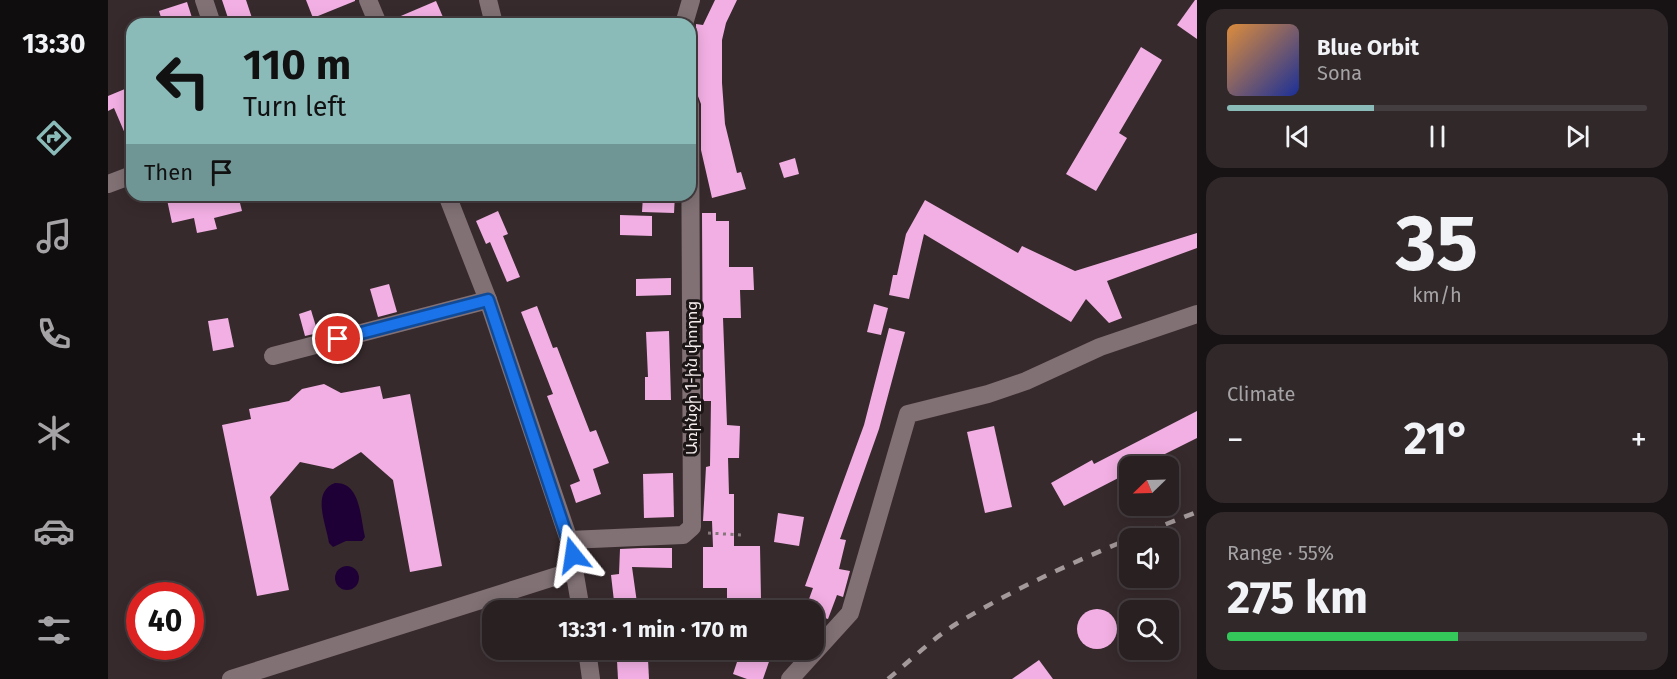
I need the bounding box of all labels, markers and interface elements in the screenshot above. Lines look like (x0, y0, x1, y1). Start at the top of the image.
text: 13:30 (22, 28, 86, 60)
text: Blue Orbit (1317, 34, 1419, 61)
text: 110 m (243, 40, 351, 90)
icon: left (144, 42, 222, 120)
text: Sona (1317, 61, 1362, 85)
text: Turn left (243, 91, 346, 123)
icon: directions (33, 117, 75, 159)
icon: previous (1281, 120, 1314, 153)
icon: pause (1421, 120, 1454, 153)
icon: next (1561, 120, 1594, 153)
icon: arrive (205, 156, 238, 189)
text: Then (144, 159, 193, 186)
text: 35 (1396, 197, 1478, 291)
icon: music (33, 215, 75, 257)
text: km/h (1412, 283, 1462, 307)
street label: Առինջի 1-ին փողոց (682, 301, 701, 455)
icon: phone (33, 313, 75, 355)
pin (312, 313, 363, 364)
icon: arrive (321, 322, 354, 355)
text: Climate (1227, 382, 1295, 406)
icon: climate (33, 412, 75, 454)
text: 21° (1404, 412, 1470, 466)
text: − (1227, 420, 1244, 460)
text: + (1631, 420, 1647, 460)
north arrow (1119, 456, 1179, 516)
map controls (1119, 456, 1179, 660)
icon: car (33, 510, 75, 552)
position arrow (541, 523, 605, 587)
button: sound (1119, 528, 1179, 588)
text: Range · 55% (1227, 541, 1334, 565)
text: 275 km (1227, 571, 1368, 625)
speed limit sign: 40 (126, 582, 204, 660)
button: search (1119, 600, 1179, 660)
icon: filters (33, 609, 75, 651)
text: 13:31 · 1 min · 170 m (558, 616, 748, 643)

